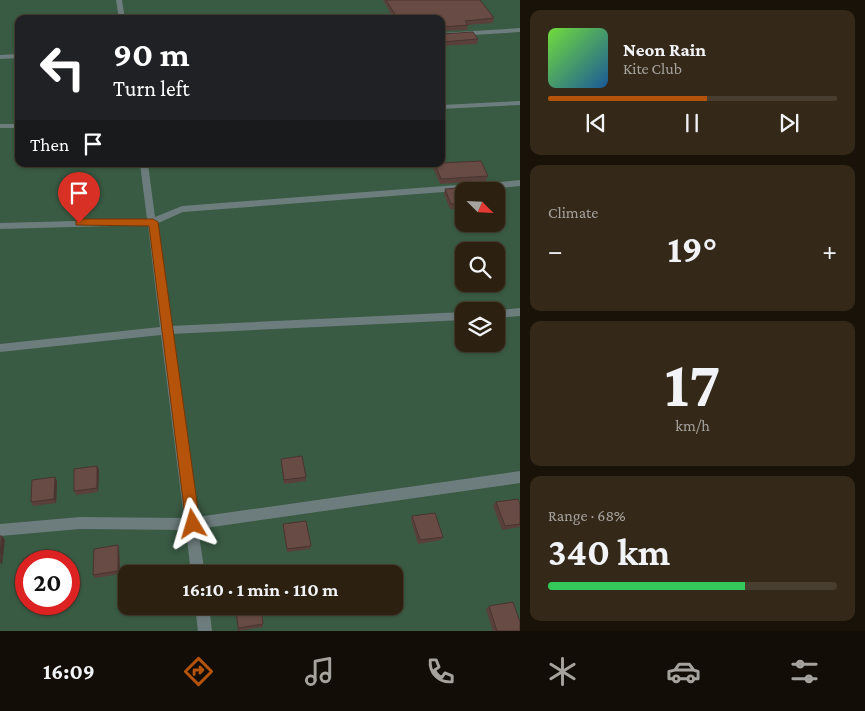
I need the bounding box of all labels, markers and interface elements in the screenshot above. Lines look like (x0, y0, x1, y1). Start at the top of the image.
icon: left (30, 35, 95, 100)
text: 90 m (113, 35, 190, 74)
text: Neon Rain (623, 39, 706, 60)
text: Kite Club (623, 60, 682, 77)
text: Turn left (113, 76, 190, 101)
icon: previous (582, 109, 610, 137)
icon: pause (678, 109, 706, 137)
icon: next (775, 109, 803, 137)
icon: arrive (79, 130, 107, 158)
text: Then (30, 134, 69, 155)
pin (58, 172, 100, 223)
icon: arrive (65, 179, 93, 207)
north arrow (455, 182, 505, 232)
map controls (455, 182, 505, 352)
text: Climate (548, 204, 598, 221)
text: 19° (668, 228, 717, 270)
text: − (548, 235, 563, 266)
text: + (822, 235, 837, 266)
button: search (455, 242, 505, 292)
button: layers (455, 302, 505, 352)
text: 17 (665, 348, 720, 420)
text: km/h (675, 417, 710, 434)
position arrow (166, 497, 218, 549)
text: Range · 68% (548, 507, 626, 524)
text: 340 km (548, 531, 670, 573)
speed limit sign: 20 (15, 550, 80, 615)
text: 16:10 · 1 min · 110 m (183, 579, 338, 600)
icon: directions (181, 654, 216, 689)
icon: music (302, 654, 337, 689)
icon: phone (423, 654, 458, 689)
icon: climate (545, 654, 580, 689)
icon: car (666, 654, 701, 689)
icon: filters (787, 654, 822, 689)
text: 16:09 (43, 659, 95, 684)

